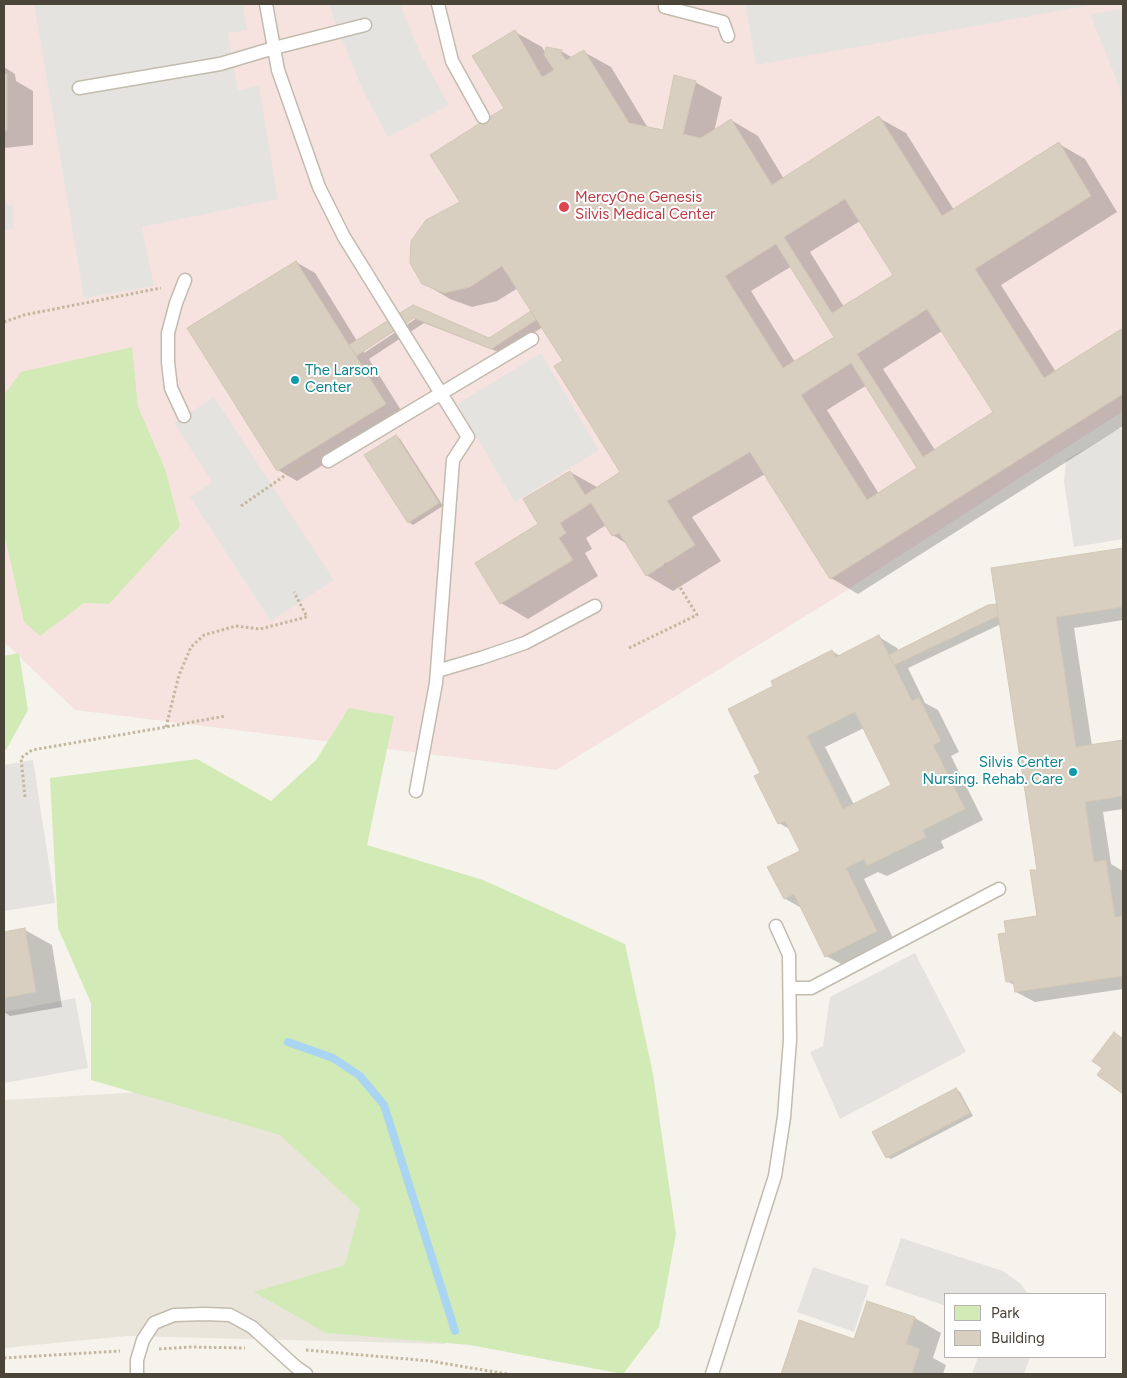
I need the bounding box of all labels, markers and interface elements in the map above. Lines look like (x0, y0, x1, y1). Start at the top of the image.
place label: MercyOne Genesis Silvis Medical Center (575, 189, 715, 224)
marker: MercyOne Genesis Silvis Medical Center (557, 200, 571, 214)
place label: The Larson Center (305, 362, 378, 397)
marker: The Larson Center (289, 374, 301, 386)
place label: Silvis Center Nursing. Rehab. Care (923, 754, 1063, 789)
marker: Silvis Center Nursing. Rehab. Care (1067, 766, 1079, 778)
legend (944, 1293, 1107, 1358)
text: Park (991, 1304, 1020, 1322)
text: Building (991, 1329, 1045, 1347)

